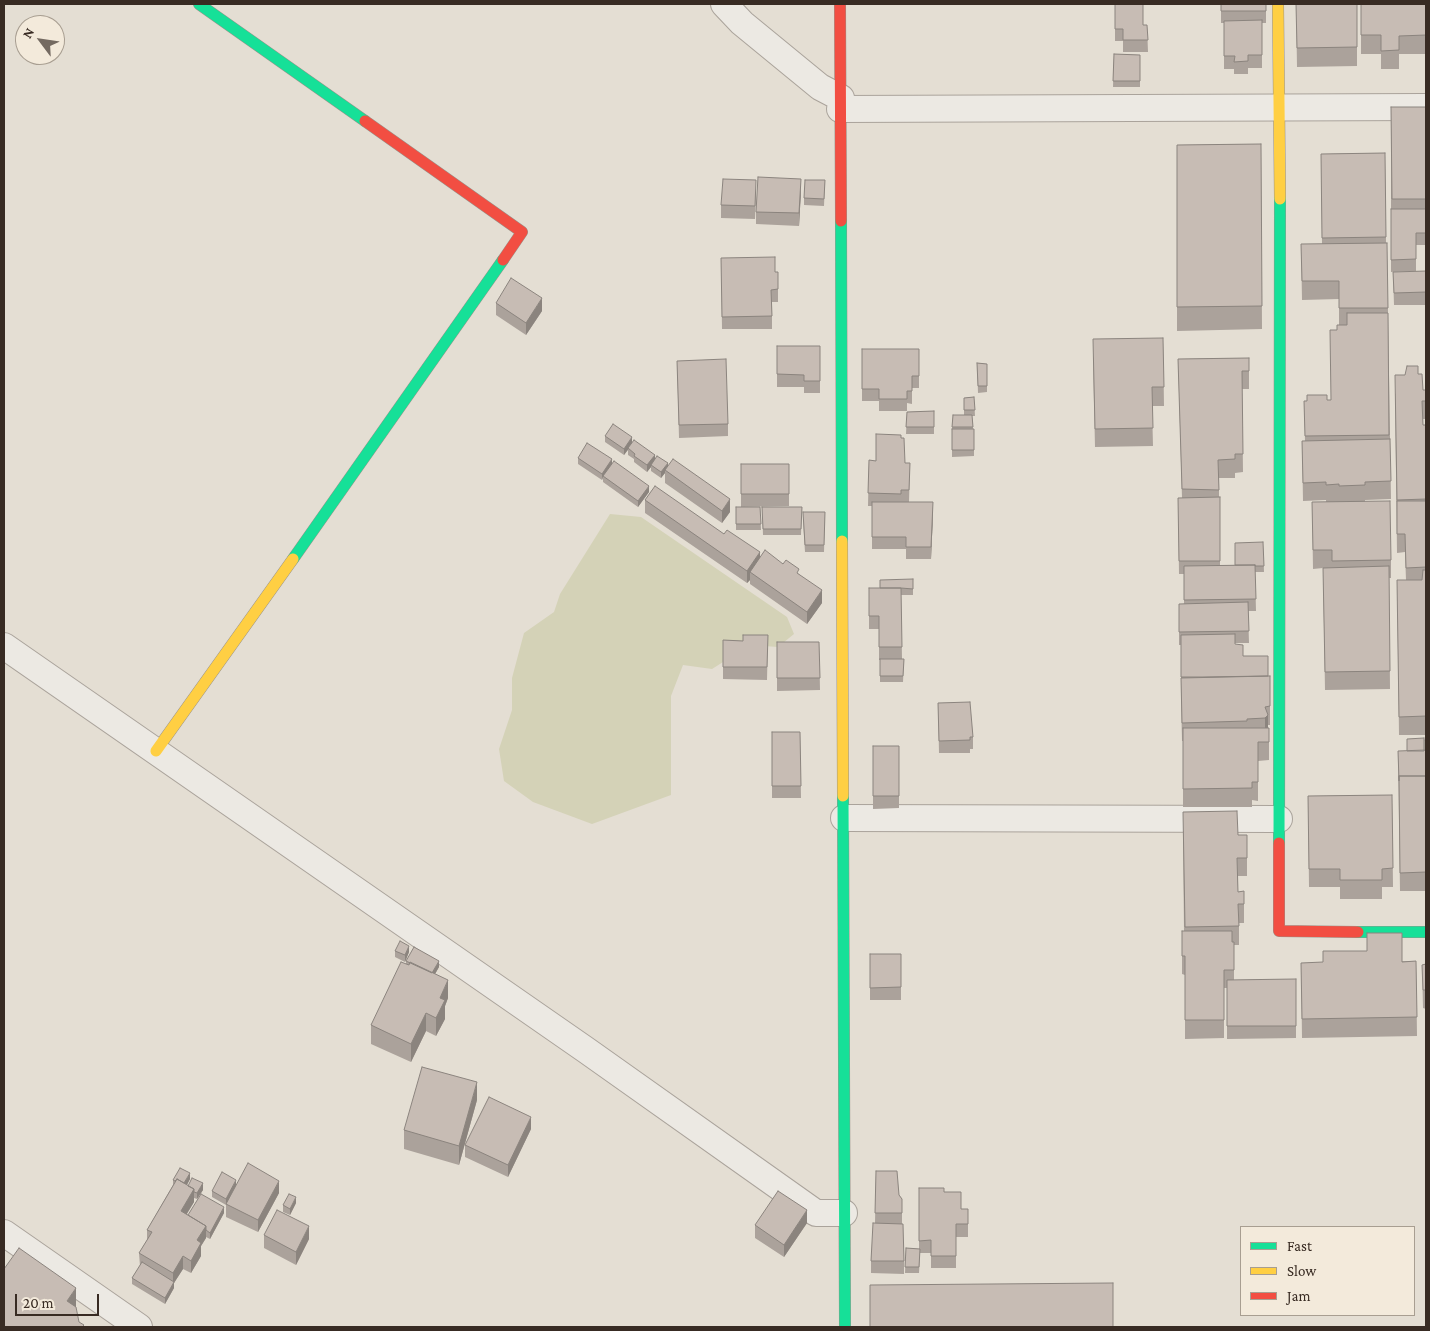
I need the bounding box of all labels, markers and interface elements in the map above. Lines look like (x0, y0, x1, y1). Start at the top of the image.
north arrow (15, 15, 65, 65)
text: N (19, 25, 37, 41)
legend (1240, 1226, 1415, 1316)
text: Fast (1287, 1238, 1312, 1254)
text: Slow (1287, 1263, 1316, 1279)
scale bar (18, 1284, 101, 1316)
text: Jam (1287, 1288, 1310, 1304)
text: 20 m (23, 1295, 54, 1311)

